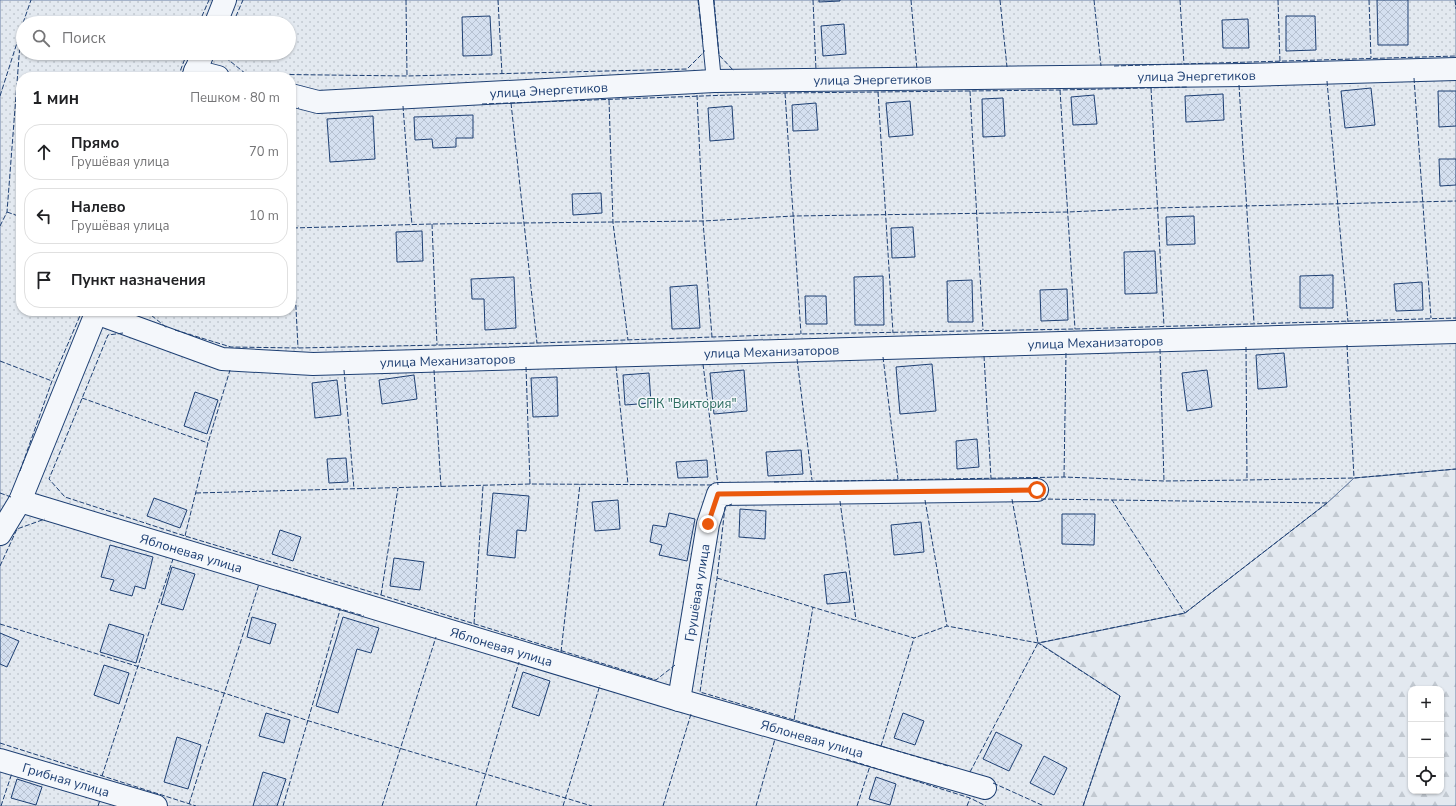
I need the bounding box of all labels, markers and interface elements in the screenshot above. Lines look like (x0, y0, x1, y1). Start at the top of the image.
search box (16, 16, 296, 60)
icon: search (30, 27, 52, 49)
text: Поиск (62, 28, 106, 48)
street label: улица Энергетиков (1137, 67, 1256, 86)
street label: улица Энергетиков (813, 71, 932, 90)
street label: улица Энергетиков (489, 79, 608, 103)
text: 1 мин (32, 87, 79, 110)
text: Пешком · 80 m (190, 89, 280, 107)
text: Прямо (71, 133, 119, 153)
icon: ahead (33, 141, 55, 163)
text: 70 m (249, 143, 279, 161)
text: Грушёвая улица (71, 153, 170, 171)
text: Налево (71, 197, 126, 217)
icon: left (33, 205, 55, 227)
text: 10 m (249, 207, 279, 225)
text: Грушёвая улица (71, 217, 170, 235)
icon: arrive (33, 269, 55, 291)
text: Пункт назначения (71, 270, 206, 290)
street label: улица Механизаторов (1027, 332, 1163, 354)
street label: улица Механизаторов (704, 341, 840, 363)
street label: улица Механизаторов (380, 350, 516, 372)
park label: СПК "Виктория" (637, 395, 737, 413)
route start (1028, 481, 1046, 499)
route end (699, 515, 717, 533)
street label: Яблоневая улица (138, 530, 245, 578)
street label: Грушёвая улица (681, 542, 715, 643)
street label: Яблоневая улица (448, 623, 555, 671)
map controls (1408, 686, 1444, 794)
button: + (1408, 686, 1444, 722)
street label: Яблоневая улица (758, 716, 865, 763)
button: − (1408, 722, 1444, 758)
button: locate (1408, 758, 1444, 794)
street label: Грибная улица (20, 759, 112, 802)

